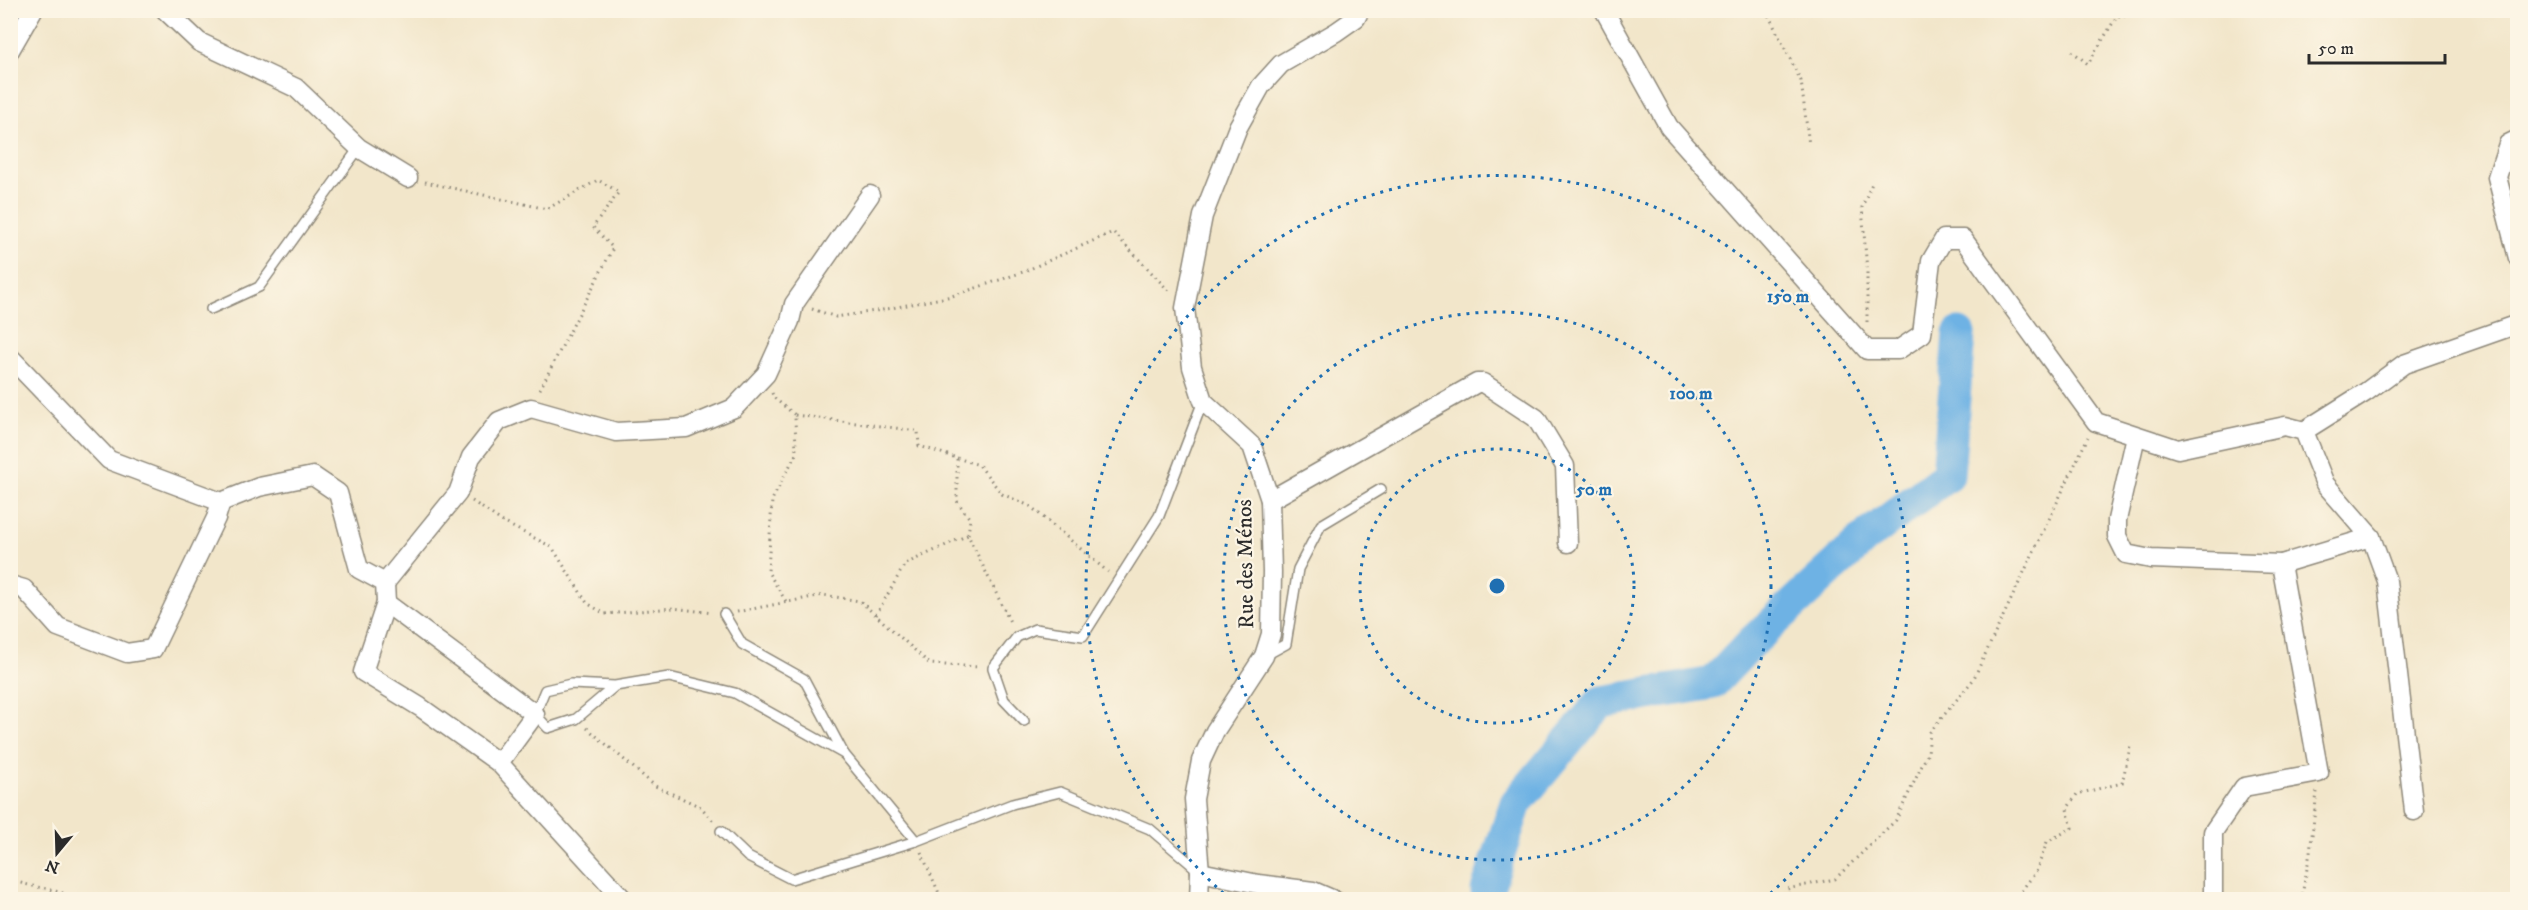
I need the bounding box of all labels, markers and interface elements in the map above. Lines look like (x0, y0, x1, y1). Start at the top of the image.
scale bar (2309, 27, 2446, 65)
text: 50 m (2318, 38, 2354, 60)
text: 150 m (1767, 286, 1810, 308)
text: 100 m (1669, 383, 1713, 405)
text: 50 m (1575, 479, 1612, 501)
street label: Rue des Ménos (1231, 499, 1260, 629)
centre of rings (1487, 576, 1507, 596)
north arrow (27, 823, 87, 883)
text: N (43, 855, 62, 878)

